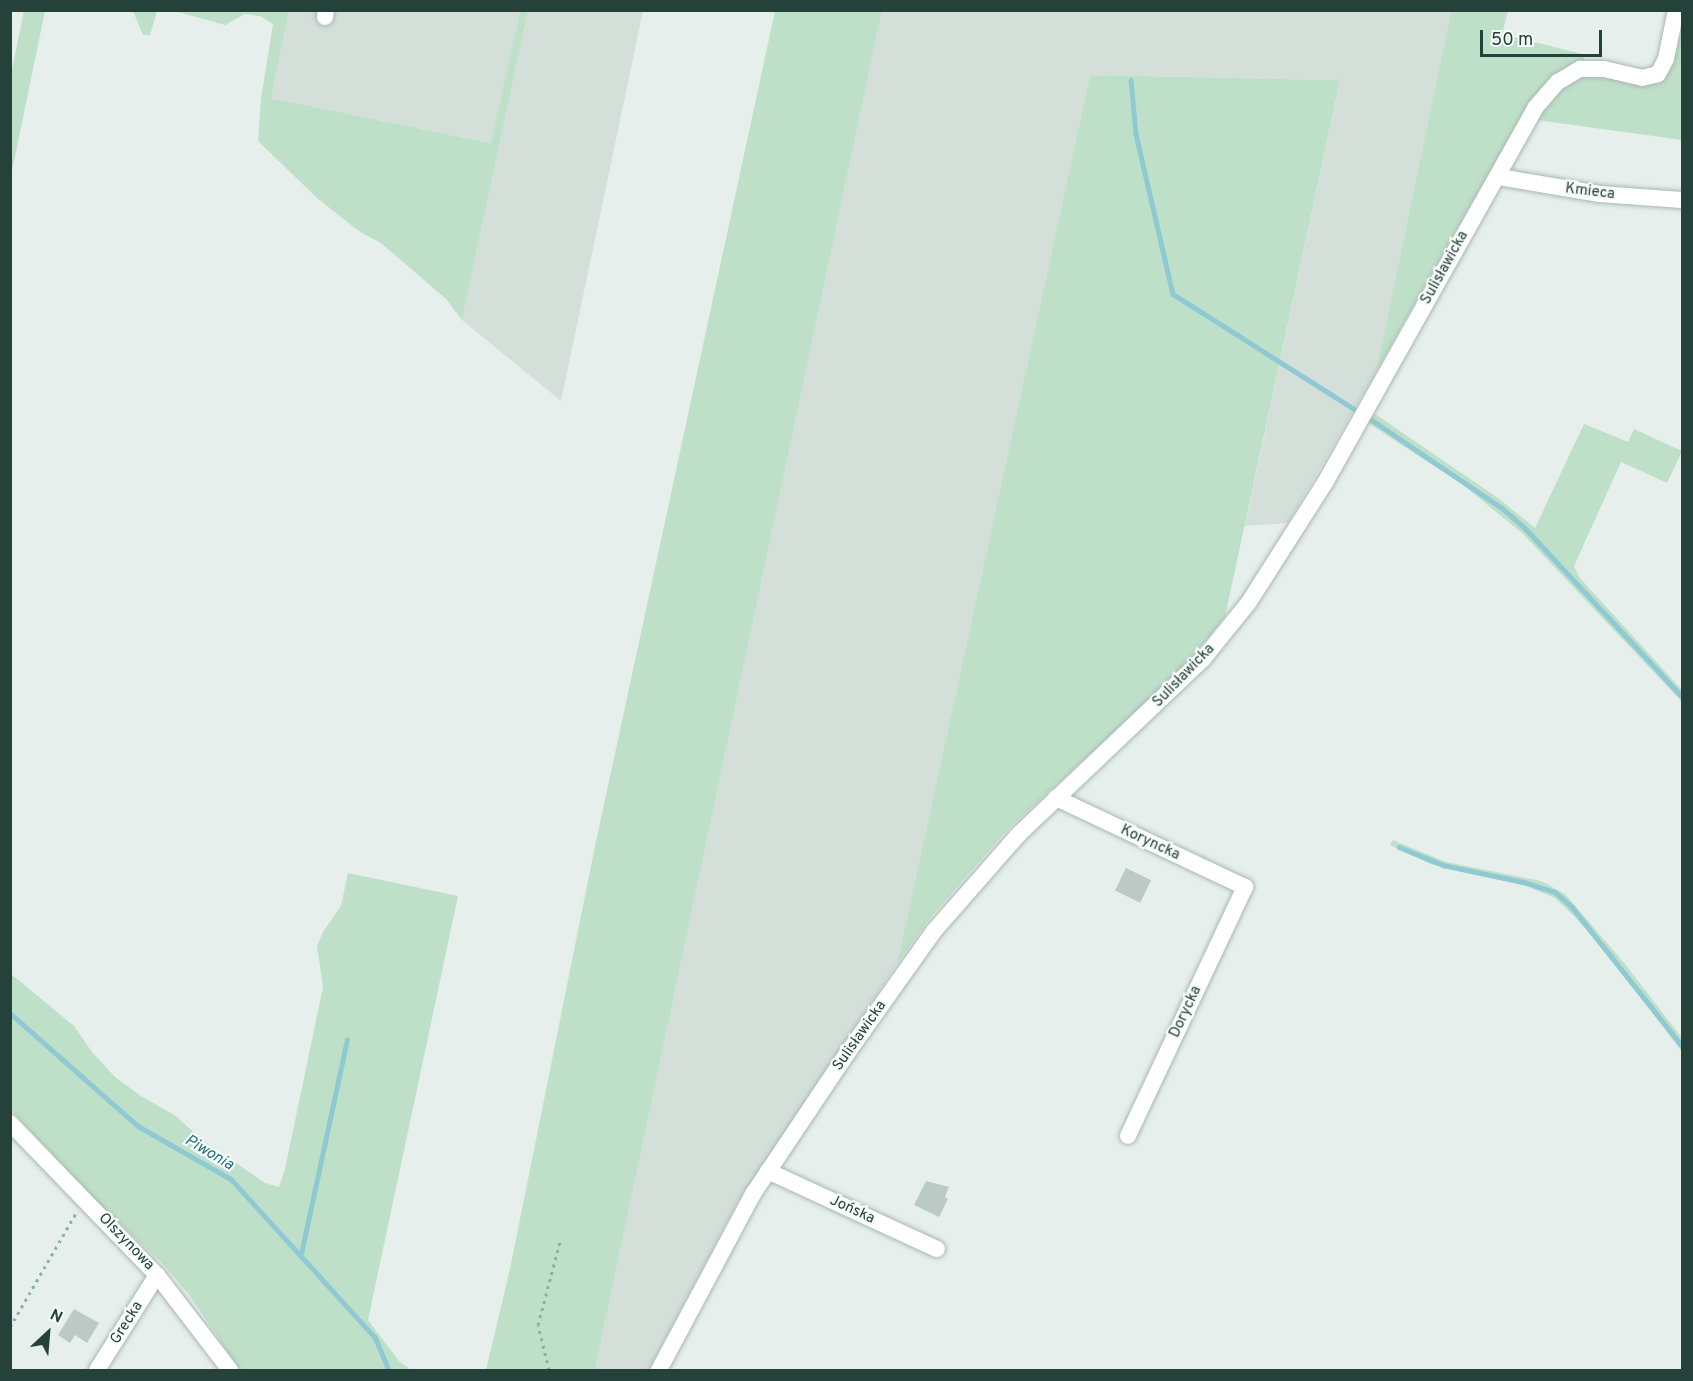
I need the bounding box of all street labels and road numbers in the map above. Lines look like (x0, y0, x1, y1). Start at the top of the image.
street label: Kmieca (1564, 180, 1616, 204)
street label: Sulisławicka (1417, 228, 1473, 308)
street label: Sulisławicka (1149, 640, 1219, 712)
street label: Koryncka (1117, 821, 1183, 865)
street label: Dorycka (1166, 983, 1206, 1041)
street label: Sulisławicka (829, 997, 891, 1075)
street label: Jońska (827, 1192, 877, 1228)
street label: Olszynowa (94, 1210, 158, 1274)
street label: Grecka (107, 1298, 147, 1348)

